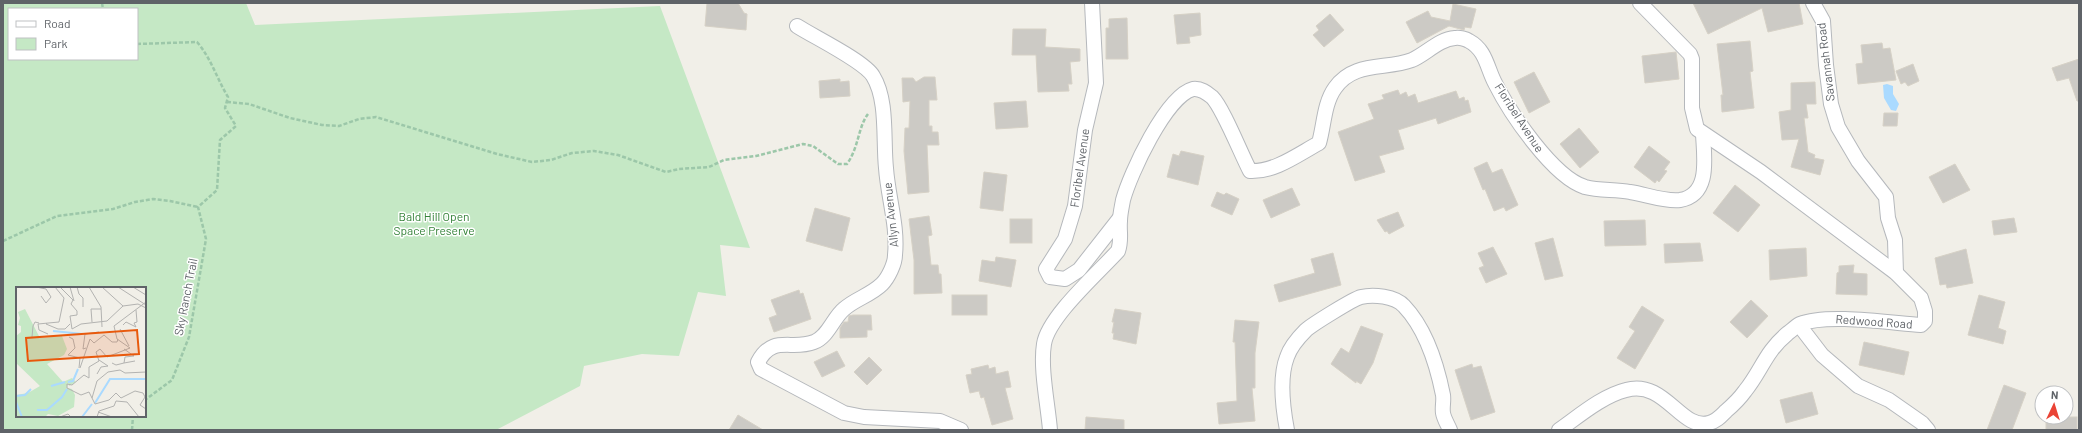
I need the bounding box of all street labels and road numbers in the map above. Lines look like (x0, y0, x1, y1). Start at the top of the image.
street label: Savannah Road (1813, 22, 1837, 102)
street label: Floribel Avenue (1492, 80, 1547, 155)
street label: Floribel Avenue (1067, 127, 1091, 208)
street label: Allyn Avenue (880, 182, 900, 248)
street label: Sky Ranch Trail (171, 257, 199, 337)
street label: Redwood Road (1835, 311, 1913, 331)

